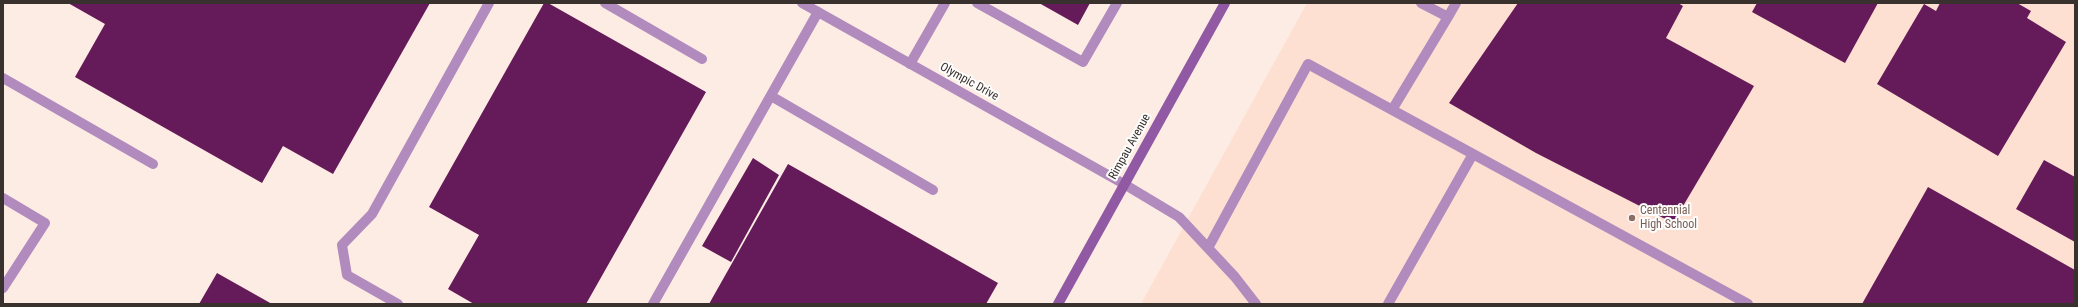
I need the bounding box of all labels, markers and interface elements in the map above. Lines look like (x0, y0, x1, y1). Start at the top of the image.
street label: Olympic Drive (937, 60, 1001, 104)
street label: Rimpau Avenue (1106, 112, 1154, 182)
place label: Centennial High School (1640, 204, 1697, 232)
marker: Centennial High School (1627, 213, 1637, 223)

